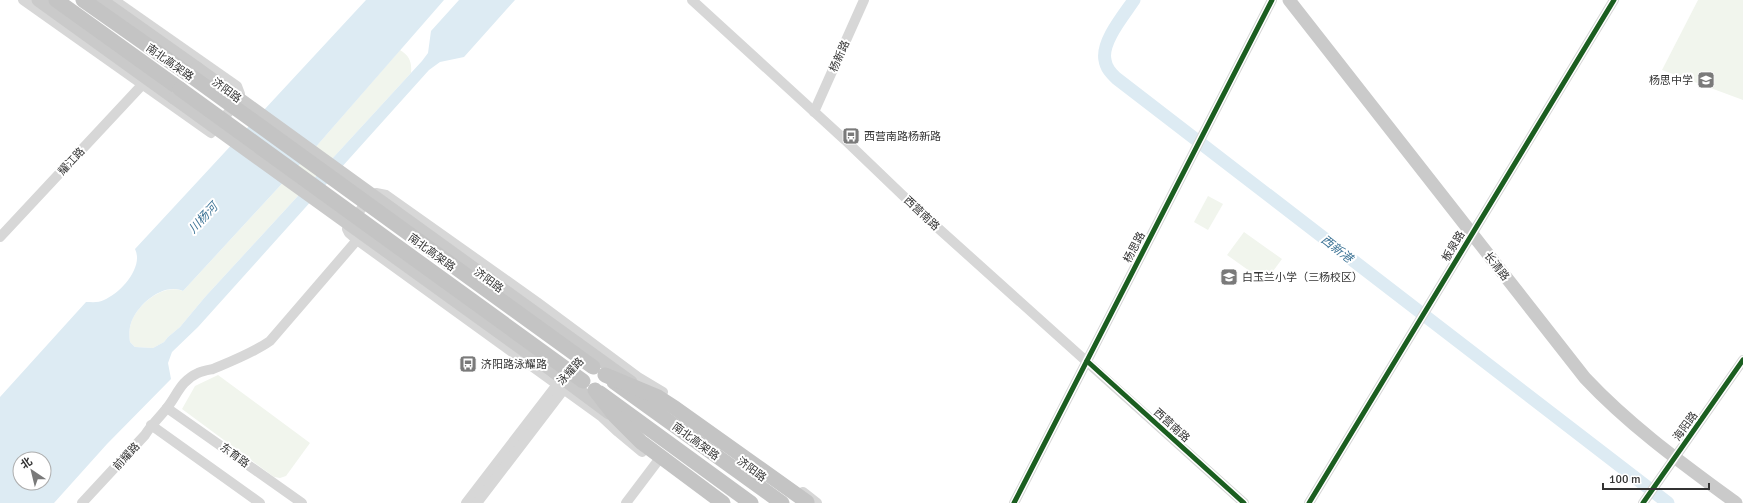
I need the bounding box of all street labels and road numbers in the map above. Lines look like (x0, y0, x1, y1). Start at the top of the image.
street label: 杨新路 (827, 38, 852, 74)
street label: 南北高架路 (143, 41, 196, 84)
street label: 济阳路 (210, 75, 244, 105)
street label: 耀江路 (55, 145, 87, 178)
street label: 西营南路 (901, 194, 942, 233)
street label: 板泉路 (1439, 229, 1467, 264)
street label: 杨思路 (1121, 230, 1148, 265)
street label: 南北高架路 (406, 231, 458, 274)
street label: 长清路 (1481, 249, 1512, 283)
street label: 济阳路 (472, 265, 506, 295)
street label: 泳耀路 (554, 355, 586, 388)
street label: 西营南路 (1151, 406, 1192, 445)
street label: 海阳路 (1670, 409, 1700, 443)
street label: 南北高架路 (670, 420, 722, 463)
street label: 前耀路 (110, 440, 142, 473)
street label: 东育路 (218, 440, 252, 470)
street label: 济阳路 (735, 454, 769, 484)

